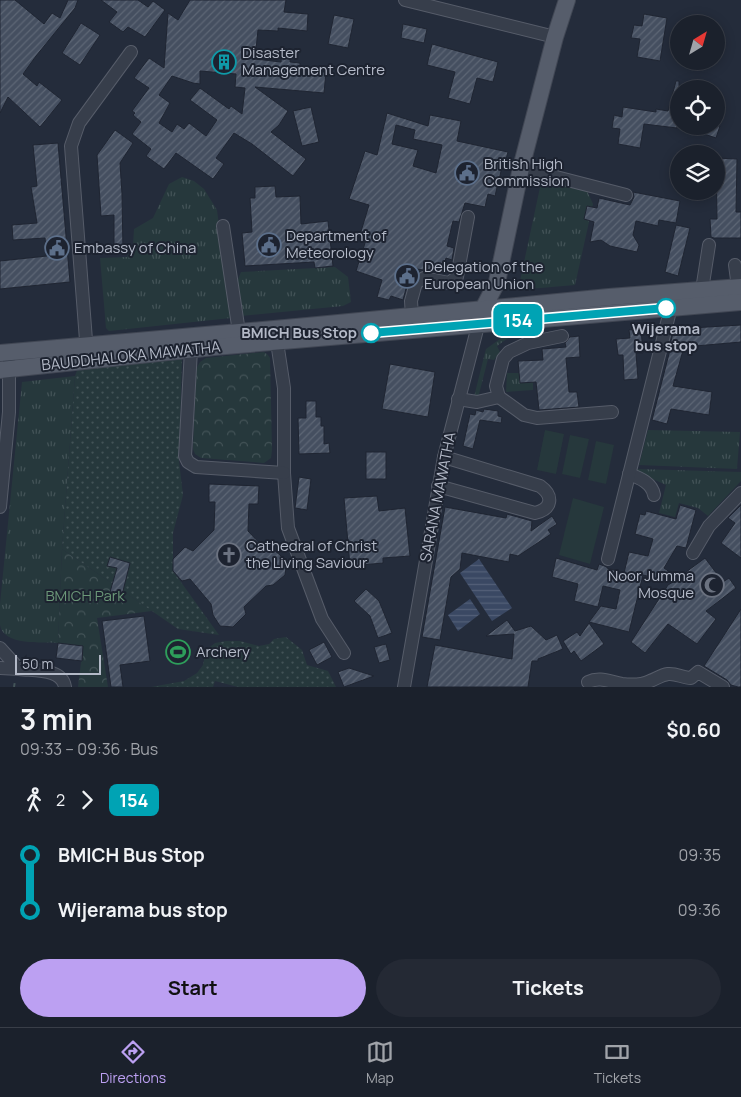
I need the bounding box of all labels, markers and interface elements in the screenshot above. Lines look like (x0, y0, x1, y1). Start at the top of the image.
north arrow (670, 15, 725, 70)
map controls (670, 15, 725, 200)
place label: Disaster Management Centre (242, 42, 385, 80)
building icon: Disaster Management Centre (211, 49, 237, 75)
button: locate (670, 80, 725, 135)
button: layers (670, 145, 725, 200)
place label: British High Commission (484, 153, 570, 191)
public building icon: British High Commission (454, 160, 480, 186)
place label: Department of Meteorology (286, 225, 387, 263)
public building icon: Department of Meteorology (256, 232, 282, 258)
public building icon: Embassy of China (44, 235, 70, 261)
place label: Embassy of China (74, 237, 196, 258)
place label: Delegation of the European Union (424, 256, 544, 294)
public building icon: Delegation of the European Union (394, 263, 420, 289)
marker: Wijerama bus stop (656, 298, 676, 318)
line badge: 154 (489, 304, 547, 336)
text: 154 (503, 308, 533, 332)
place label: Wijerama bus stop (632, 318, 700, 356)
place label: BMICH Bus Stop (241, 322, 357, 343)
marker: BMICH Bus Stop (361, 323, 381, 343)
street label: BAUDDHALOKA MAWATHA (40, 336, 222, 375)
street label: SARANA MAWATHA (415, 430, 460, 564)
place label: Cathedral of Christ the Living Saviour (246, 535, 377, 573)
church icon: Cathedral of Christ the Living Saviour (216, 542, 242, 568)
place label: Noor Jumma Mosque (608, 565, 694, 603)
mosque icon: Noor Jumma Mosque (699, 572, 725, 598)
park label: BMICH Park (45, 585, 125, 606)
sports icon: Archery (165, 639, 191, 665)
place label: Archery (196, 641, 250, 662)
scale bar (15, 652, 101, 675)
text: 50 m (22, 654, 53, 673)
text: 3 min (20, 700, 92, 738)
text: $0.60 (666, 717, 721, 743)
text: 09:33 – 09:36 · Bus (20, 738, 158, 760)
icon: walk (20, 786, 48, 814)
icon: forward (73, 786, 101, 814)
text: 154 (119, 788, 149, 812)
text: 2 (56, 789, 65, 811)
text: BMICH Bus Stop (58, 842, 205, 868)
text: 09:35 (678, 844, 721, 866)
text: Wijerama bus stop (58, 897, 228, 923)
text: 09:36 (678, 899, 721, 921)
button: Start (20, 959, 366, 1017)
button: Tickets (376, 959, 721, 1017)
tab: Directions (100, 1038, 166, 1087)
tab: Map (366, 1038, 394, 1087)
tab: Tickets (594, 1038, 641, 1087)

